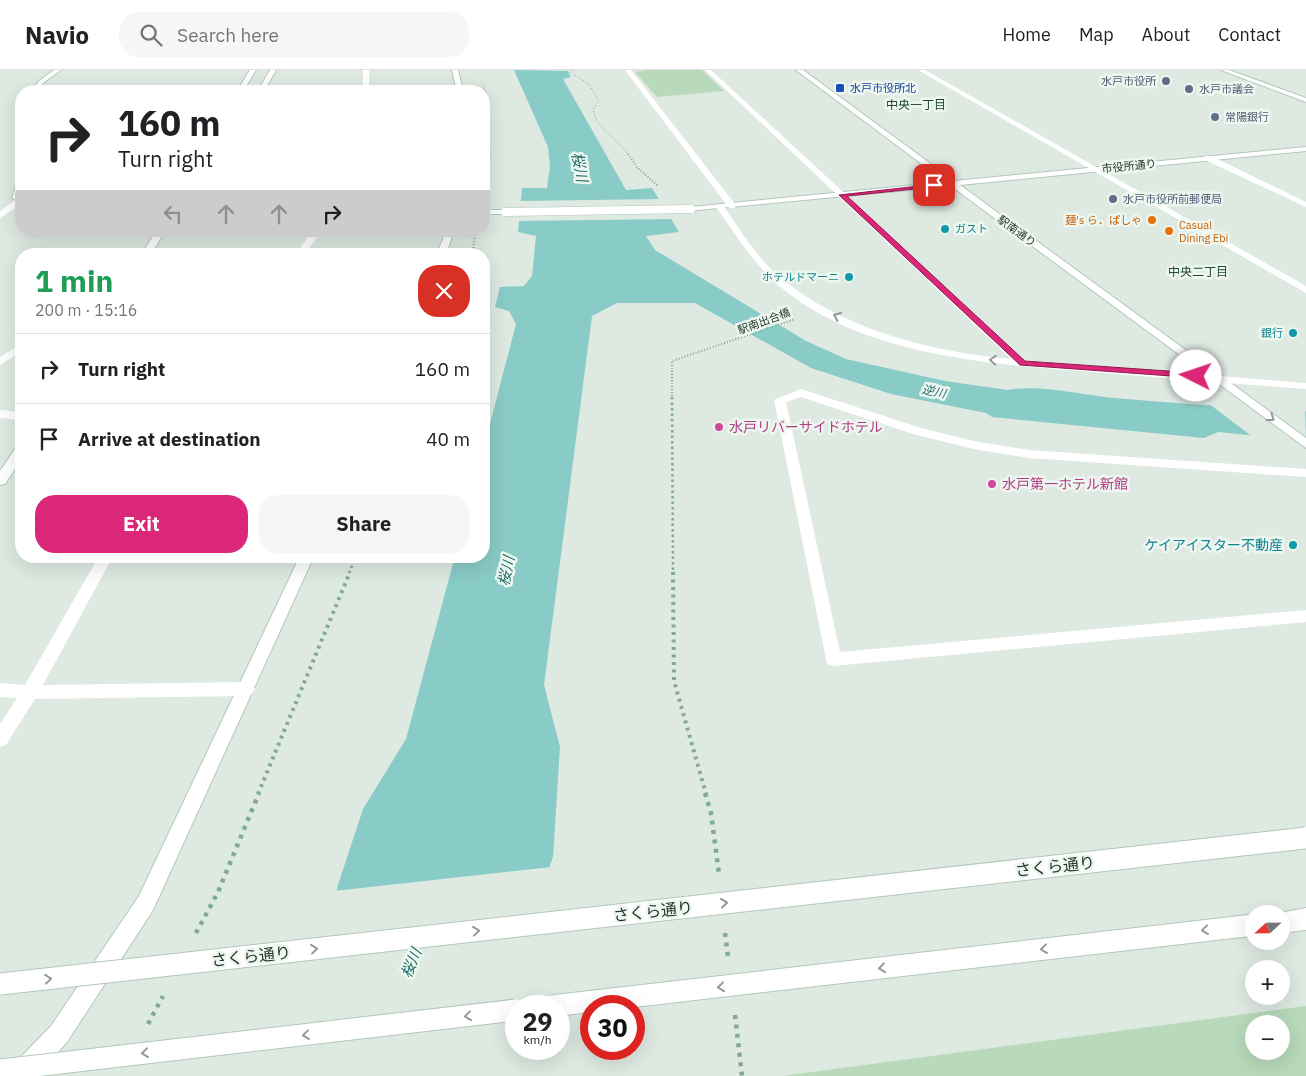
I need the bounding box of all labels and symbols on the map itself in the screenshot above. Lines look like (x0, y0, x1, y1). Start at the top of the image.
place label: 水戸市役所 (1101, 74, 1157, 88)
marker: 水戸市役所 (1160, 75, 1172, 87)
place label: 水戸市役所北 (850, 81, 916, 95)
marker: 水戸市役所北 (834, 82, 846, 94)
place label: 水戸市議会 (1199, 82, 1254, 96)
marker: 水戸市議会 (1183, 83, 1195, 95)
district label: 中央一丁目 (886, 97, 946, 112)
place label: 常陽銀行 (1225, 110, 1269, 124)
marker: 常陽銀行 (1209, 111, 1221, 123)
water label: 桜川 (568, 150, 593, 185)
street label: 市役所通り (1101, 156, 1157, 176)
pin (913, 164, 955, 206)
place label: 水戸市役所前郵便局 (1123, 192, 1222, 206)
marker: 水戸市役所前郵便局 (1107, 193, 1119, 205)
street label: 駅南通り (995, 212, 1039, 250)
place label: 麺's ら．ぱしゃ (1065, 213, 1142, 227)
marker: 麺's ら．ぱしゃ (1146, 214, 1158, 226)
place label: Casual Dining Ebi (1179, 218, 1228, 245)
place label: ガスト (955, 222, 988, 236)
marker: ガスト (939, 223, 951, 235)
marker: Casual Dining Ebi (1163, 225, 1175, 237)
district label: 中央二丁目 (1168, 264, 1228, 279)
place label: ホテルドマーニ (762, 270, 839, 284)
marker: ホテルドマーニ (843, 271, 855, 283)
street label: 駅南出合橋 (736, 305, 792, 337)
one-way arrow (833, 312, 842, 323)
place label: 銀行 (1261, 326, 1283, 340)
marker: 銀行 (1287, 327, 1299, 339)
position arrow (1169, 349, 1221, 401)
one-way arrow (988, 355, 996, 366)
water label: 逆川 (921, 381, 949, 401)
one-way arrow (1265, 412, 1275, 421)
place label: 水戸リバーサイドホテル (729, 418, 883, 436)
marker: 水戸リバーサイドホテル (713, 421, 725, 433)
place label: 水戸第一ホテル新館 (1002, 475, 1128, 493)
marker: 水戸第一ホテル新館 (986, 478, 998, 490)
place label: ケイアイスター不動産 (1144, 536, 1283, 554)
marker: ケイアイスター不動産 (1287, 539, 1299, 551)
water label: 桜川 (494, 553, 519, 588)
street label: さくら通り (1014, 852, 1096, 880)
street label: さくら通り (612, 897, 694, 925)
one-way arrow (721, 898, 729, 909)
north arrow (1245, 905, 1290, 950)
one-way arrow (1201, 925, 1210, 935)
one-way arrow (472, 926, 480, 937)
street label: さくら通り (210, 942, 292, 970)
one-way arrow (1040, 943, 1048, 954)
one-way arrow (311, 944, 319, 955)
water label: 桜川 (396, 944, 426, 981)
one-way arrow (878, 962, 886, 973)
one-way arrow (45, 974, 53, 985)
one-way arrow (717, 981, 725, 992)
speed limit sign: 30 (580, 995, 645, 1060)
one-way arrow (464, 1010, 472, 1021)
one-way arrow (302, 1029, 310, 1040)
one-way arrow (141, 1047, 149, 1058)

